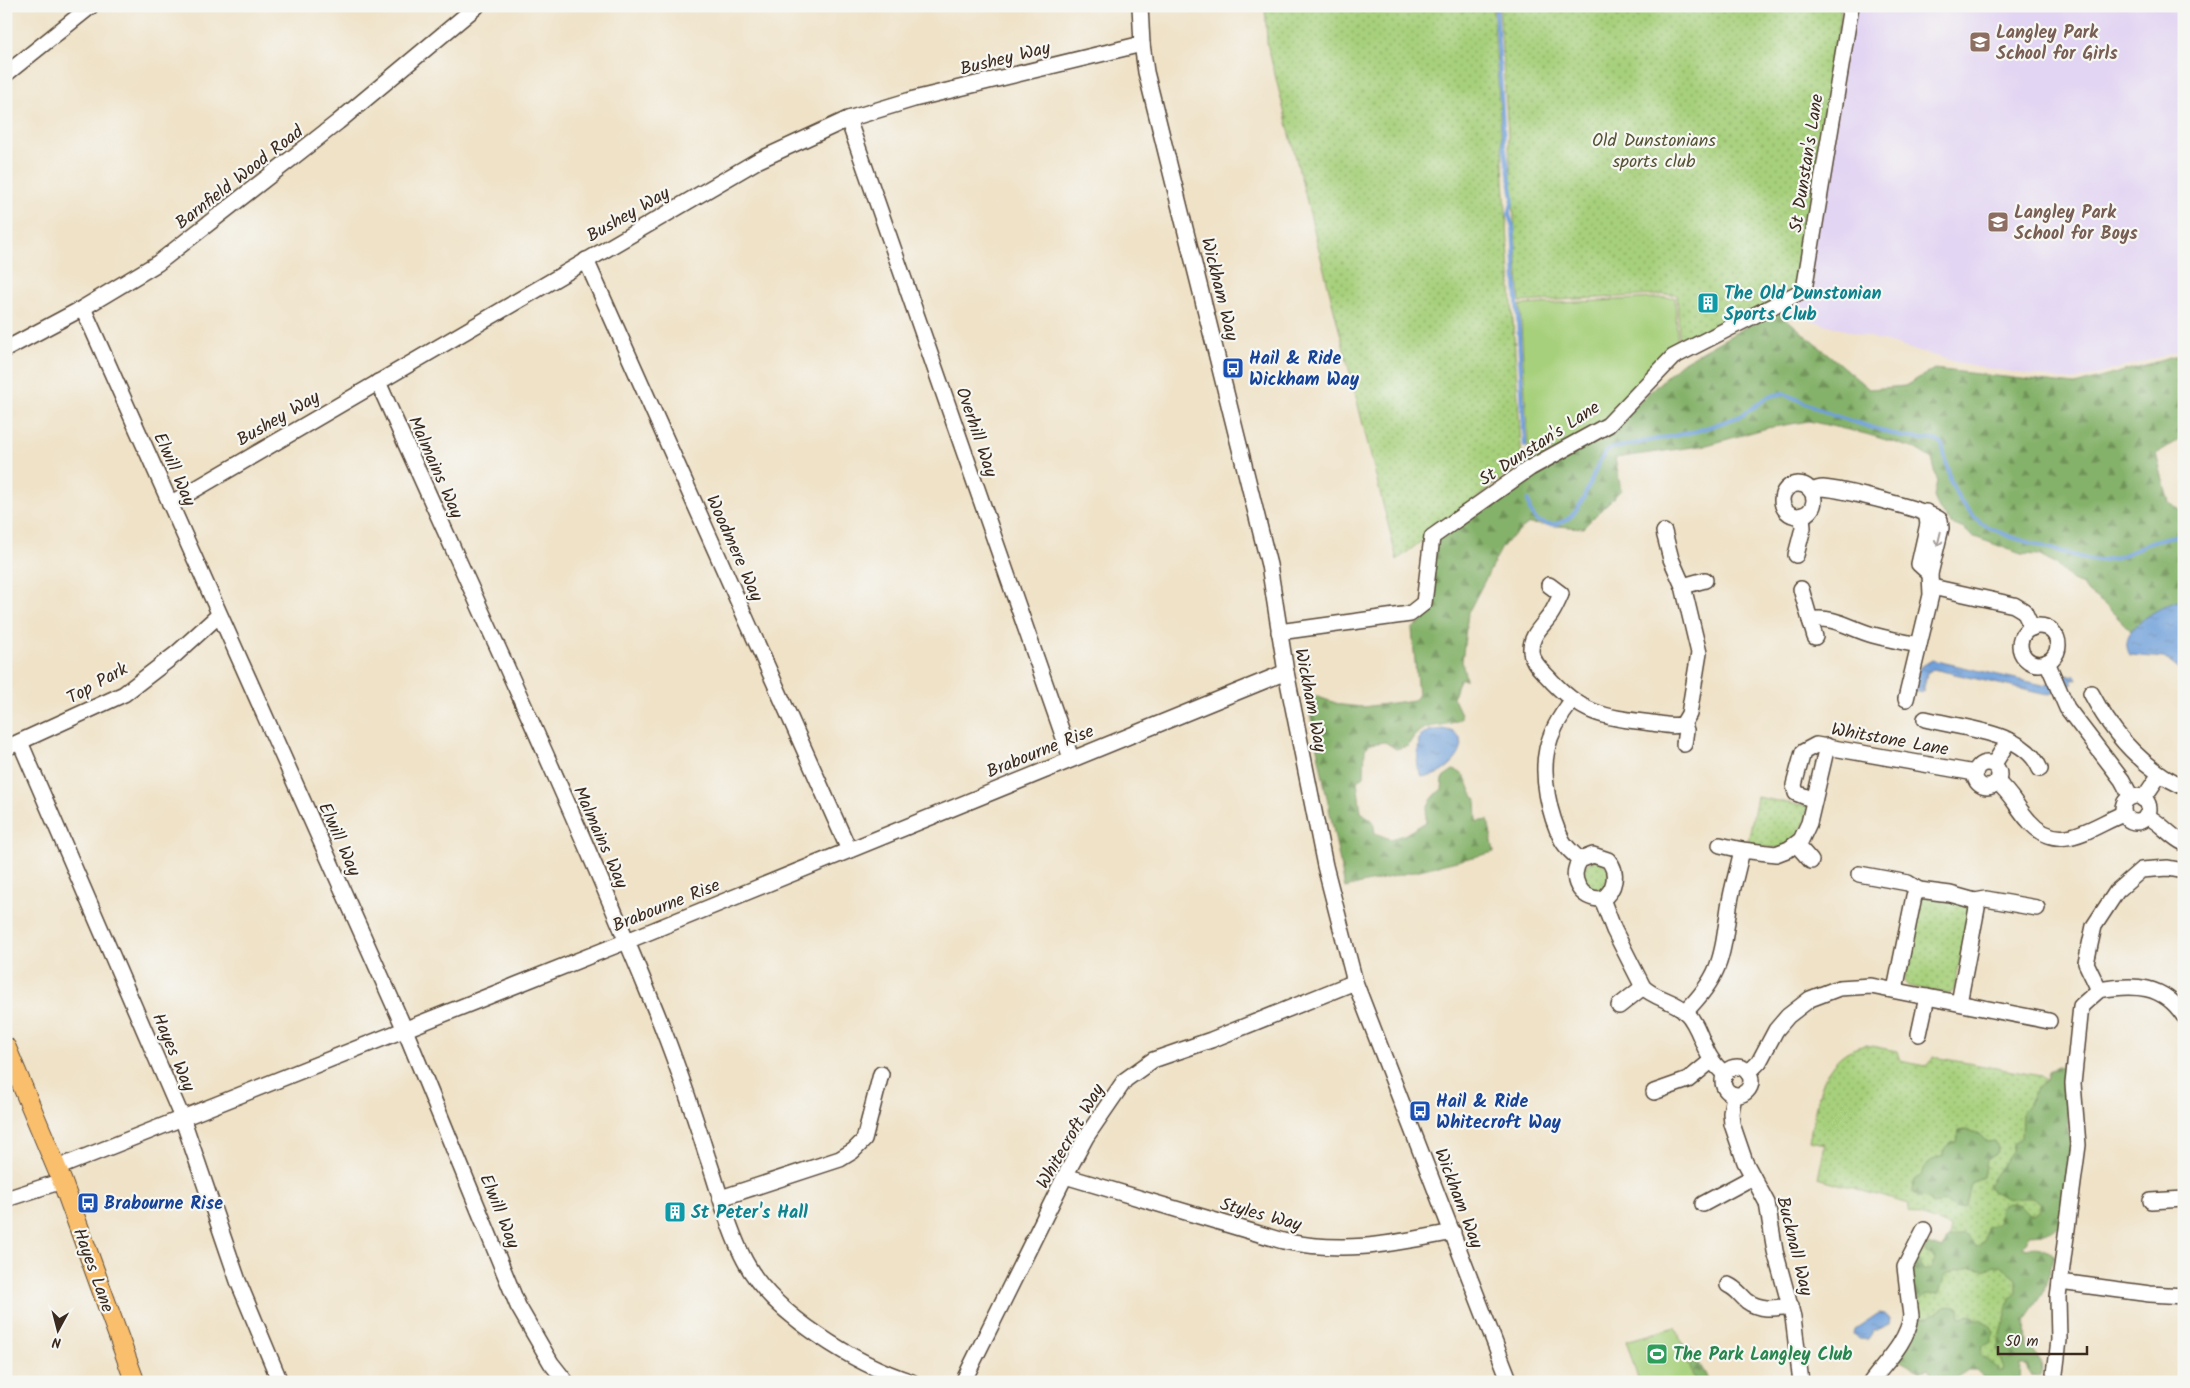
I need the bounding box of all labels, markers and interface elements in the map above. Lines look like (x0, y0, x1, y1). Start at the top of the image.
place label: Langley Park School for Girls (1996, 19, 2118, 69)
school or university icon: Langley Park School for Girls (1968, 30, 1992, 54)
street label: Bushey Way (957, 34, 1054, 85)
street label: St Dunstan's Lane (1782, 92, 1833, 235)
street label: Barnfield Wood Road (169, 118, 311, 238)
park label: Old Dunstonians sports club (1592, 127, 1716, 177)
street label: Bushey Way (582, 179, 676, 251)
place label: Langley Park School for Boys (2014, 199, 2138, 249)
school or university icon: Langley Park School for Boys (1986, 210, 2010, 234)
street label: Wickham Way (1192, 235, 1245, 345)
place label: The Old Dunstonian Sports Club (1724, 280, 1881, 330)
building icon: The Old Dunstonian Sports Club (1696, 291, 1720, 315)
place label: Hail & Ride Wickham Way (1249, 345, 1360, 395)
bus stop icon: Hail & Ride Wickham Way (1221, 356, 1245, 380)
street label: Bushey Way (232, 383, 326, 455)
street label: Overhill Way (947, 384, 1005, 482)
street label: St Dunstan's Lane (1473, 394, 1606, 494)
street label: Malmains Way (399, 412, 470, 524)
street label: Elwill Way (144, 428, 203, 512)
street label: Woodmere Way (697, 491, 770, 607)
one-way arrow (1933, 530, 1943, 546)
street label: Wickham Way (1285, 646, 1334, 755)
street label: Top Park (62, 655, 134, 713)
street label: Whitstone Lane (1829, 716, 1951, 765)
street label: Brabourne Rise (982, 718, 1099, 787)
street label: Malmains Way (564, 782, 635, 894)
street label: Elwill Way (309, 798, 368, 882)
street label: Brabourne Rise (608, 872, 725, 941)
street label: Hayes Way (143, 1009, 202, 1097)
street label: Whitecroft Way (1029, 1078, 1113, 1195)
place label: Hail & Ride Whitecroft Way (1436, 1088, 1562, 1138)
bus stop icon: Hail & Ride Whitecroft Way (1408, 1099, 1432, 1123)
street label: Wickham Way (1425, 1144, 1490, 1253)
street label: Elwill Way (470, 1170, 527, 1254)
place label: Brabourne Rise (104, 1190, 223, 1219)
bus stop icon: Brabourne Rise (76, 1191, 100, 1215)
street label: Styles Way (1217, 1191, 1305, 1240)
street label: Bucknall Way (1767, 1194, 1820, 1300)
place label: St Peter's Hall (691, 1199, 808, 1228)
building icon: St Peter's Hall (663, 1200, 687, 1224)
street label: Hayes Lane (64, 1224, 121, 1317)
north arrow (32, 1306, 82, 1356)
scale bar (1998, 1323, 2086, 1355)
text: N (51, 1330, 62, 1353)
text: 50 m (2005, 1330, 2039, 1354)
place label: The Park Langley Club (1673, 1341, 1852, 1370)
sports icon: The Park Langley Club (1645, 1342, 1669, 1366)

